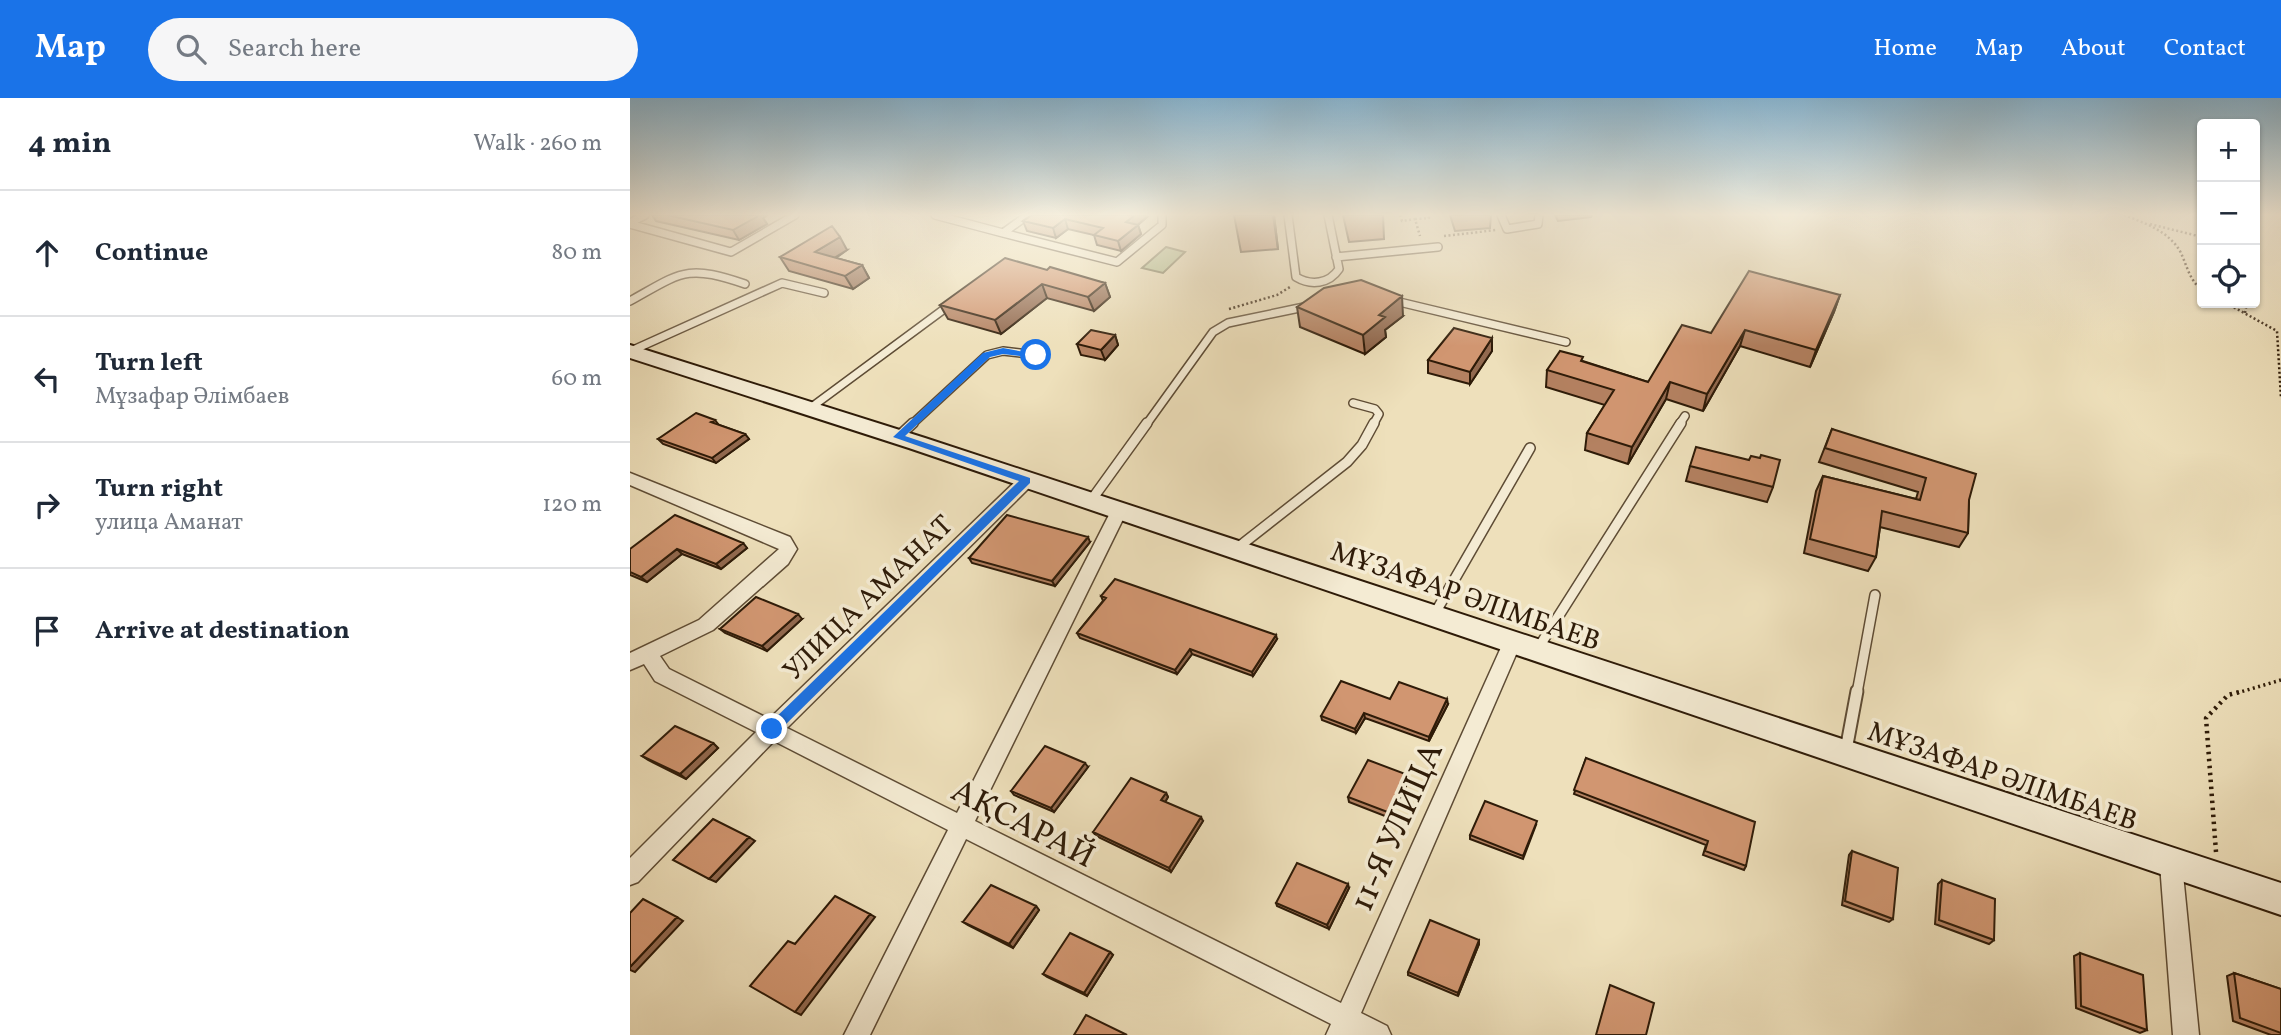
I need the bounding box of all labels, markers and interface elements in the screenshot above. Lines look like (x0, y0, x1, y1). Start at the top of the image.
search box (148, 18, 638, 81)
text: Map (35, 26, 106, 72)
icon: search (172, 30, 210, 68)
text: Search here (228, 31, 361, 67)
text: Home (1873, 32, 1937, 66)
text: Map (1975, 32, 2023, 66)
text: About (2061, 32, 2126, 66)
text: Contact (2164, 32, 2246, 66)
map controls (2197, 119, 2260, 308)
button: + (2197, 119, 2260, 182)
text: 4 min (28, 123, 112, 165)
text: Walk · 260 m (473, 128, 602, 160)
button: − (2197, 182, 2260, 245)
icon: ahead (28, 234, 66, 272)
text: Continue (95, 235, 208, 271)
text: 80 m (552, 237, 602, 269)
button: locate (2197, 245, 2260, 308)
route start (1020, 339, 1051, 370)
text: Turn left (95, 345, 203, 381)
icon: left (28, 360, 66, 398)
text: 60 m (552, 363, 602, 395)
text: Мұзафар Әлімбаев (95, 381, 289, 413)
text: Turn right (95, 471, 223, 507)
icon: right (28, 486, 66, 524)
text: 120 m (542, 489, 602, 521)
text: улица Аманат (95, 507, 243, 539)
street label: УЛИЦА АМАНАТ (775, 507, 963, 690)
street label: МҰЗАФАР ӘЛІМБАЕВ (1325, 533, 1605, 662)
icon: arrive (28, 612, 66, 650)
text: Arrive at destination (95, 613, 350, 649)
route end (756, 713, 787, 744)
street label: МҰЗАФАР ӘЛІМБАЕВ (1862, 713, 2142, 842)
street label: 11-Я УЛИЦА (1341, 736, 1456, 919)
street label: АҚСАРАЙ (942, 770, 1102, 881)

